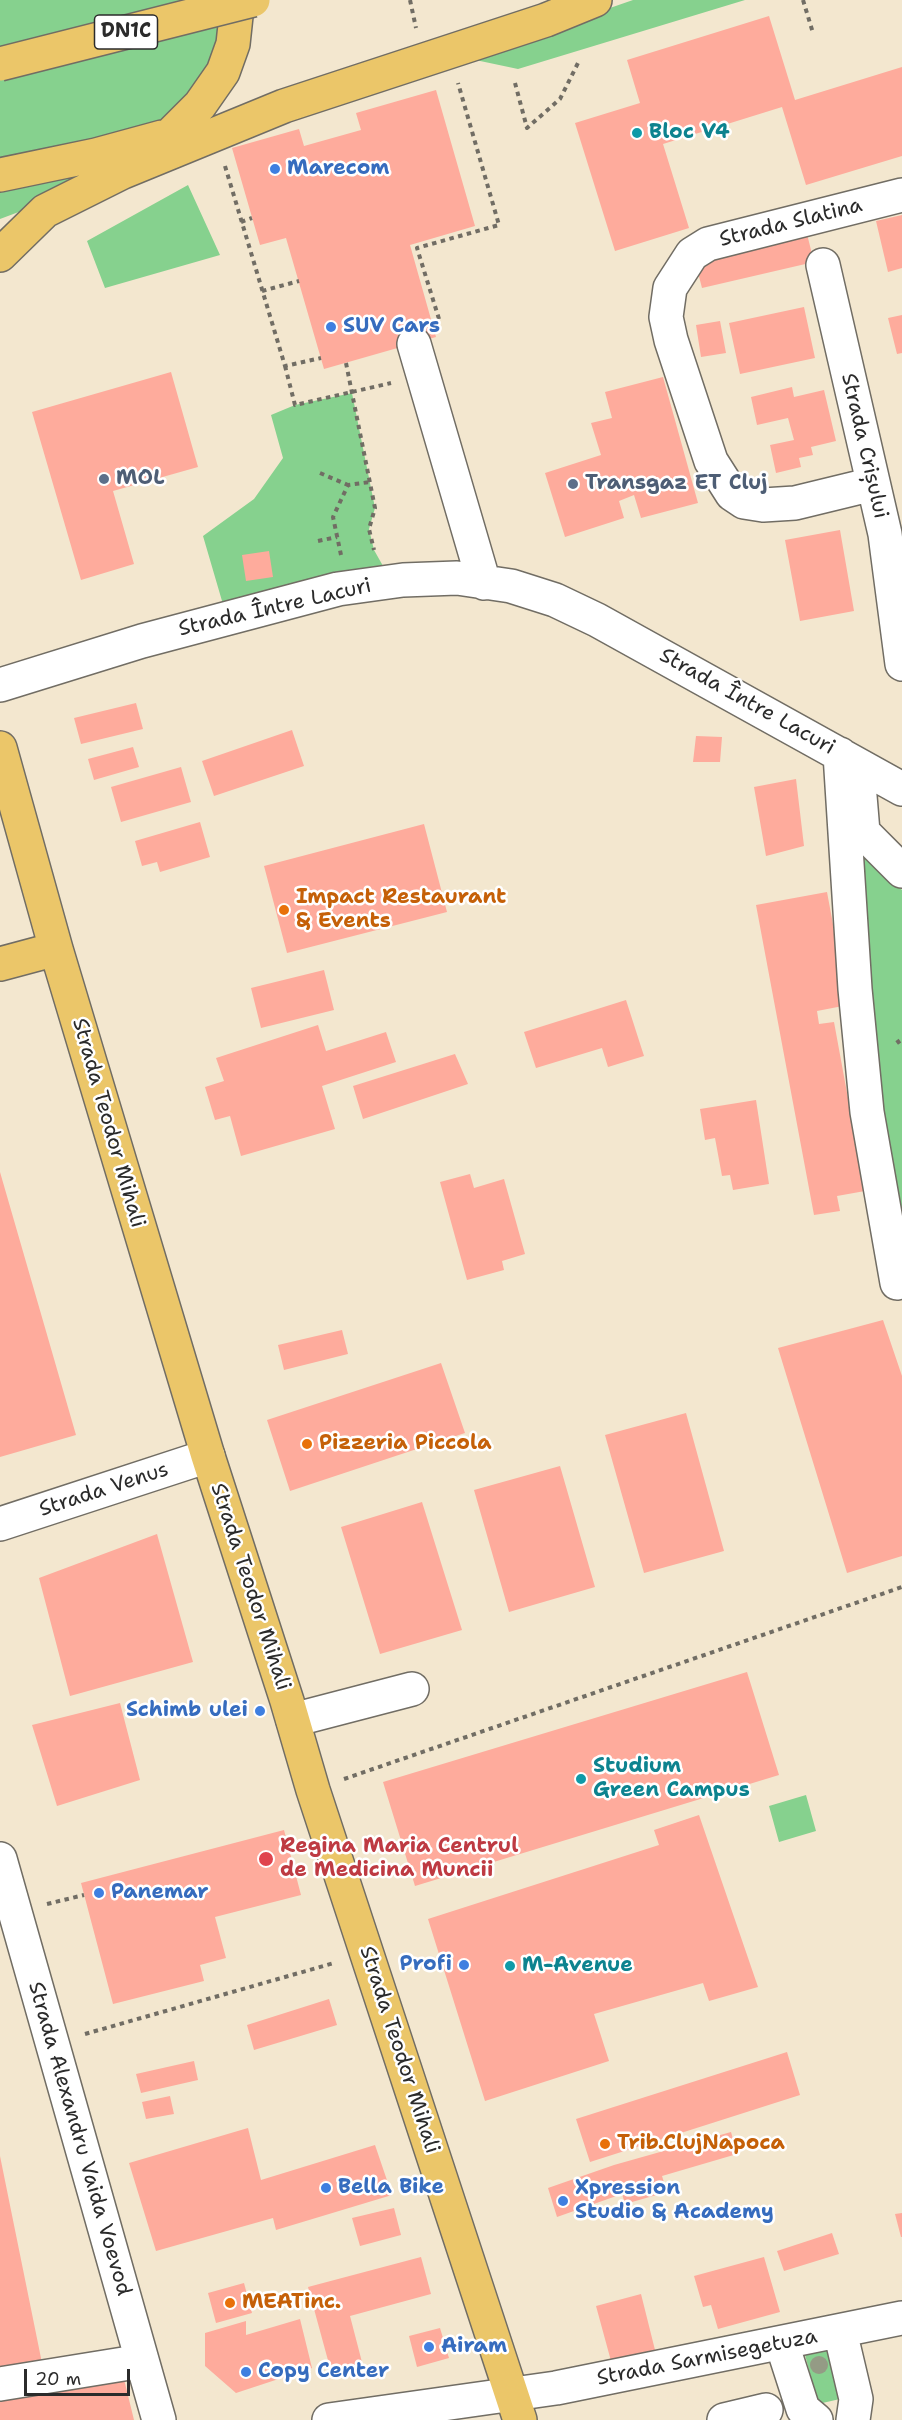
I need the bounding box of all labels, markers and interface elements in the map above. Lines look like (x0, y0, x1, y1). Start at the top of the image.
road number: DN1C (94, 15, 158, 49)
place label: Bloc V4 (649, 120, 730, 146)
marker: Bloc V4 (630, 126, 644, 140)
place label: Marecom (287, 156, 389, 182)
marker: Marecom (268, 162, 282, 176)
street label: Strada Slatina (717, 193, 865, 253)
place label: SUV Cars (343, 314, 440, 340)
marker: SUV Cars (324, 320, 338, 334)
street label: Strada Crișului (835, 371, 893, 521)
place label: MOL (116, 466, 165, 492)
place label: Transgaz ET Cluj (585, 471, 767, 497)
marker: MOL (97, 472, 111, 486)
marker: Transgaz ET Cluj (566, 477, 580, 491)
street label: Strada Între Lacuri (176, 574, 374, 642)
street label: Strada Între Lacuri (655, 643, 839, 761)
place label: Impact Restaurant & Events (296, 885, 506, 935)
marker: Impact Restaurant & Events (277, 903, 291, 917)
street label: Strada Teodor Mihali (66, 1015, 150, 1231)
place label: Pizzeria Piccola (319, 1431, 491, 1457)
marker: Pizzeria Piccola (300, 1437, 314, 1451)
street label: Strada Venus (36, 1457, 172, 1523)
street label: Strada Teodor Mihali (205, 1480, 295, 1694)
place label: Schimb ulei (126, 1698, 248, 1724)
marker: Schimb ulei (253, 1704, 267, 1718)
place label: Studium Green Campus (593, 1754, 750, 1804)
marker: Studium Green Campus (574, 1772, 588, 1786)
place label: Regina Maria Centrul de Medicina Muncii (280, 1834, 518, 1884)
marker: Regina Maria Centrul de Medicina Muncii (257, 1850, 275, 1868)
place label: Panemar (111, 1880, 209, 1906)
marker: Panemar (92, 1886, 106, 1900)
street label: Strada Teodor Mihali (354, 1943, 444, 2157)
place label: Profi (399, 1952, 452, 1978)
place label: M-Avenue (522, 1953, 633, 1979)
marker: Profi (457, 1958, 471, 1972)
marker: M-Avenue (503, 1959, 517, 1973)
street label: Strada Alexandru Vaida Voevod (22, 1979, 136, 2299)
place label: Trib.ClujNapoca (617, 2131, 785, 2157)
marker: Trib.ClujNapoca (598, 2137, 612, 2151)
place label: Bella Bike (338, 2175, 444, 2201)
place label: Xpression Studio & Academy (575, 2176, 774, 2226)
marker: Bella Bike (319, 2181, 333, 2195)
marker: Xpression Studio & Academy (556, 2194, 570, 2208)
place label: MEATinc. (242, 2290, 341, 2316)
marker: MEATinc. (223, 2296, 237, 2310)
street label: Strada Sarmisegetuza (595, 2324, 819, 2392)
place label: Airam (441, 2334, 507, 2360)
marker: Airam (422, 2340, 436, 2354)
scale bar (27, 2357, 134, 2395)
place label: Copy Center (258, 2359, 389, 2385)
marker: Copy Center (239, 2365, 253, 2379)
text: 20 m (35, 2367, 81, 2391)

